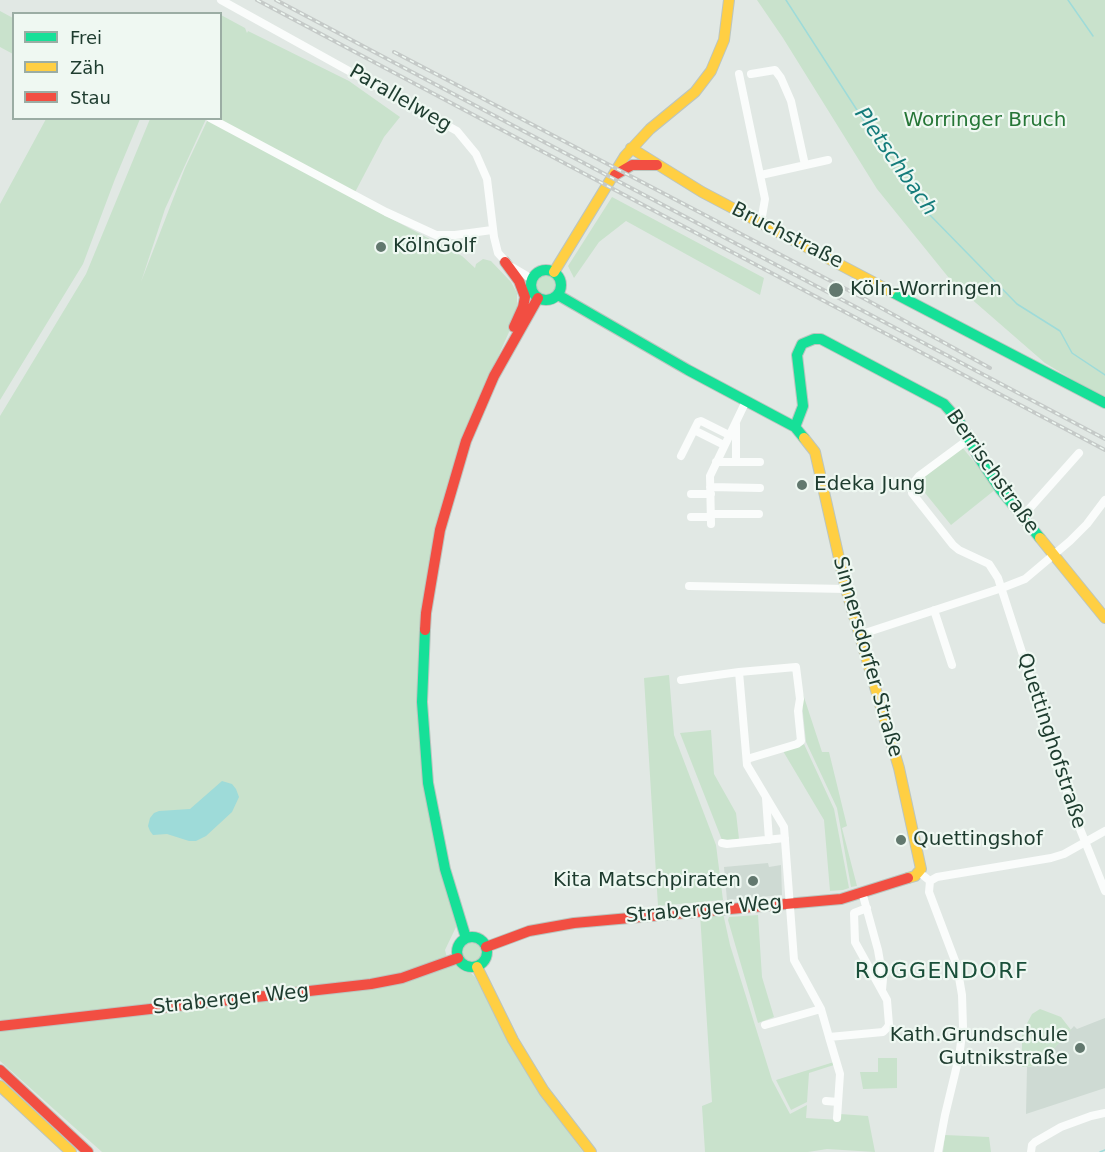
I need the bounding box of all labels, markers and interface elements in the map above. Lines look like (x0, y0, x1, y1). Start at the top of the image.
legend (12, 12, 222, 120)
text: Frei (70, 27, 102, 48)
text: Zäh (70, 57, 105, 78)
street label: Parallelweg (345, 60, 455, 138)
text: Stau (70, 87, 111, 108)
water label: Pletschbach (848, 103, 942, 221)
park label: Worringer Bruch (903, 109, 1067, 133)
street label: Bruchstraße (727, 198, 847, 274)
place label: KölnGolf (393, 235, 476, 259)
marker: KölnGolf (374, 240, 388, 254)
place label: Köln-Worringen (850, 278, 1002, 302)
marker: Köln-Worringen (827, 281, 845, 299)
street label: Berrischstraße (940, 406, 1044, 538)
place label: Edeka Jung (814, 473, 925, 497)
marker: Edeka Jung (795, 478, 809, 492)
street label: Sinnersdorfer Straße (827, 554, 907, 760)
street label: Quettinghofstraße (1011, 650, 1091, 832)
place label: Quettingshof (913, 828, 1043, 852)
marker: Quettingshof (894, 833, 908, 847)
place label: Kita Matschpiraten (553, 869, 741, 893)
marker: Kita Matschpiraten (746, 874, 760, 888)
street label: Straberger Weg (625, 891, 783, 929)
district label: ROGGENDORF (855, 959, 1029, 985)
street label: Straberger Weg (152, 980, 310, 1020)
place label: Kath.Grundschule Gutnikstraße (890, 1024, 1068, 1071)
marker: Kath.Grundschule Gutnikstraße (1073, 1041, 1087, 1055)

